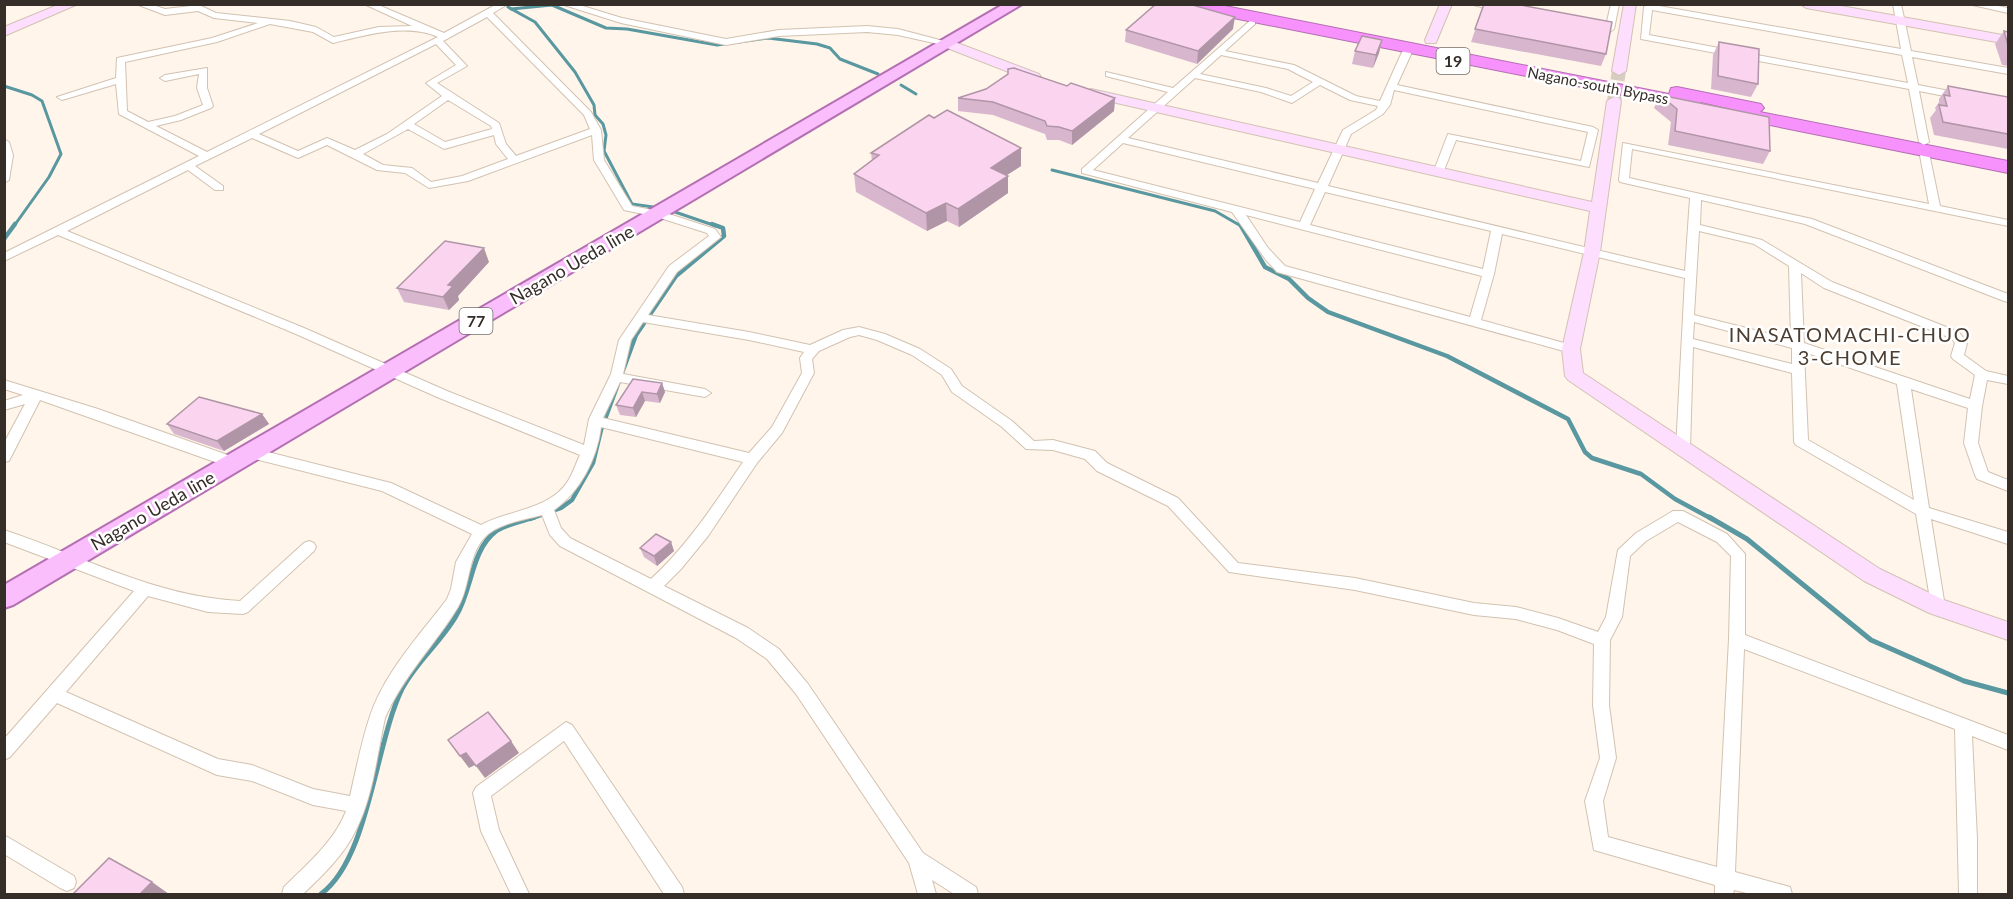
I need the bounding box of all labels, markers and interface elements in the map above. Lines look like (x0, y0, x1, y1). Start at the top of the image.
road number: 19 (1436, 48, 1470, 74)
street label: Nagano-south Bypass (1526, 62, 1670, 108)
street label: Nagano Ueda line (505, 220, 638, 309)
road number: 77 (460, 308, 492, 334)
district label: INASATOMACHI-CHUO 3-CHOME (1729, 322, 1971, 369)
street label: Nagano Ueda line (86, 466, 219, 555)

